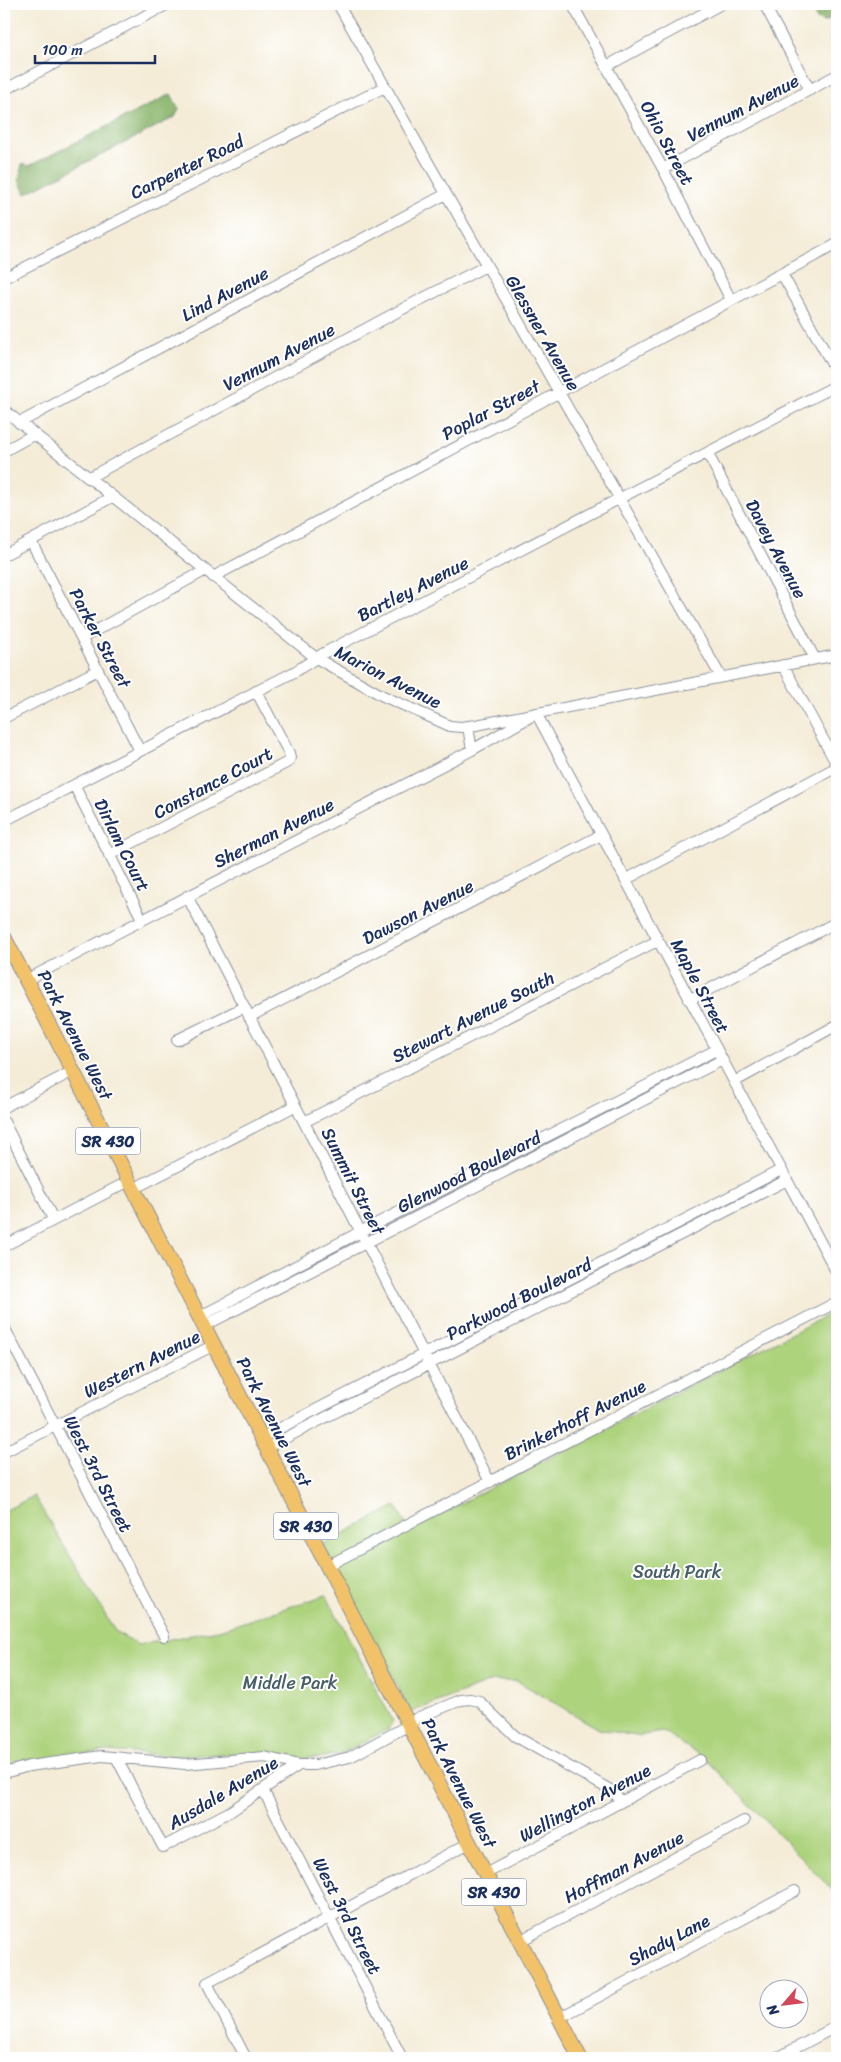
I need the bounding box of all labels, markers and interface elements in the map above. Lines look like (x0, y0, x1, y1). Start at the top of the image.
scale bar (35, 32, 155, 64)
text: 100 m (42, 37, 83, 63)
street label: Vennum Avenue (681, 65, 805, 151)
street label: Ohio Street (631, 95, 703, 191)
street label: Carpenter Road (125, 125, 251, 208)
street label: Lind Avenue (175, 258, 275, 330)
street label: Glessner Avenue (497, 269, 589, 397)
street label: Vennum Avenue (217, 314, 341, 400)
street label: Poplar Street (436, 370, 547, 449)
street label: Davey Avenue (736, 493, 816, 605)
street label: Bartley Avenue (352, 547, 474, 631)
street label: Parker Street (60, 582, 140, 695)
street label: Marion Avenue (329, 636, 448, 718)
street label: Constance Court (147, 738, 279, 828)
street label: Sherman Avenue (208, 789, 340, 877)
street label: Dirlam Court (85, 793, 159, 897)
street label: Dawson Avenue (357, 870, 479, 954)
street label: Maple Street (661, 933, 739, 1040)
street label: Stewart Avenue South (386, 962, 560, 1072)
street label: Park Avenue West (28, 964, 122, 1107)
street label: Glenwood Boulevard (391, 1121, 548, 1222)
street label: Summit Street (312, 1122, 394, 1241)
road number: SR 430 (76, 1128, 140, 1154)
street label: Parkwood Boulevard (441, 1248, 599, 1350)
street label: Western Avenue (78, 1321, 206, 1407)
street label: Park Avenue West (227, 1351, 321, 1494)
street label: Brinkerhoff Avenue (498, 1370, 652, 1470)
street label: West 3rd Street (55, 1410, 141, 1539)
road number: SR 430 (274, 1512, 338, 1540)
park label: South Park (633, 1556, 722, 1588)
park label: Middle Park (243, 1667, 338, 1699)
street label: Park Avenue West (412, 1712, 506, 1855)
street label: Ausdale Avenue (161, 1747, 285, 1839)
street label: Wellington Avenue (513, 1754, 657, 1851)
street label: Hoffman Avenue (558, 1822, 690, 1912)
street label: West 3rd Street (304, 1852, 390, 1981)
road number: SR 430 (462, 1878, 526, 1905)
street label: Shady Lane (622, 1905, 716, 1975)
north arrow (758, 1980, 808, 2030)
text: N (760, 1999, 787, 2021)

